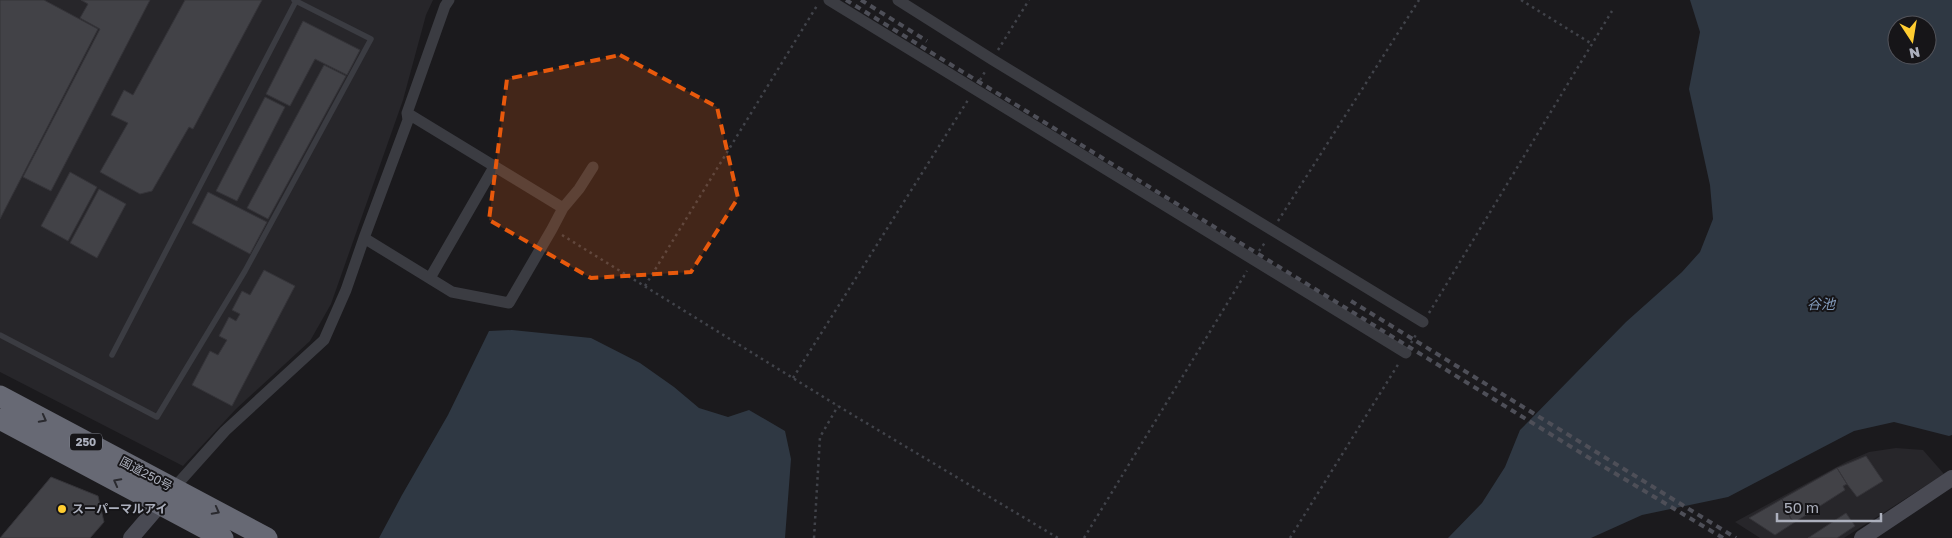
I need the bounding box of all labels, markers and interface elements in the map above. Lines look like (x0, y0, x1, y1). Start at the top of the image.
north arrow (1887, 15, 1937, 65)
text: N (1908, 44, 1922, 63)
water label: 谷池 (1807, 295, 1837, 312)
one-way arrow (38, 413, 47, 423)
road number: 250 (70, 434, 102, 451)
street label: 国道250号 (117, 453, 175, 494)
one-way arrow (114, 478, 123, 488)
scale bar (1777, 490, 1881, 522)
text: 50 m (1784, 498, 1819, 516)
place label: スーパーマルアイ (72, 501, 167, 516)
marker: スーパーマルアイ (56, 503, 68, 515)
one-way arrow (211, 505, 220, 515)

